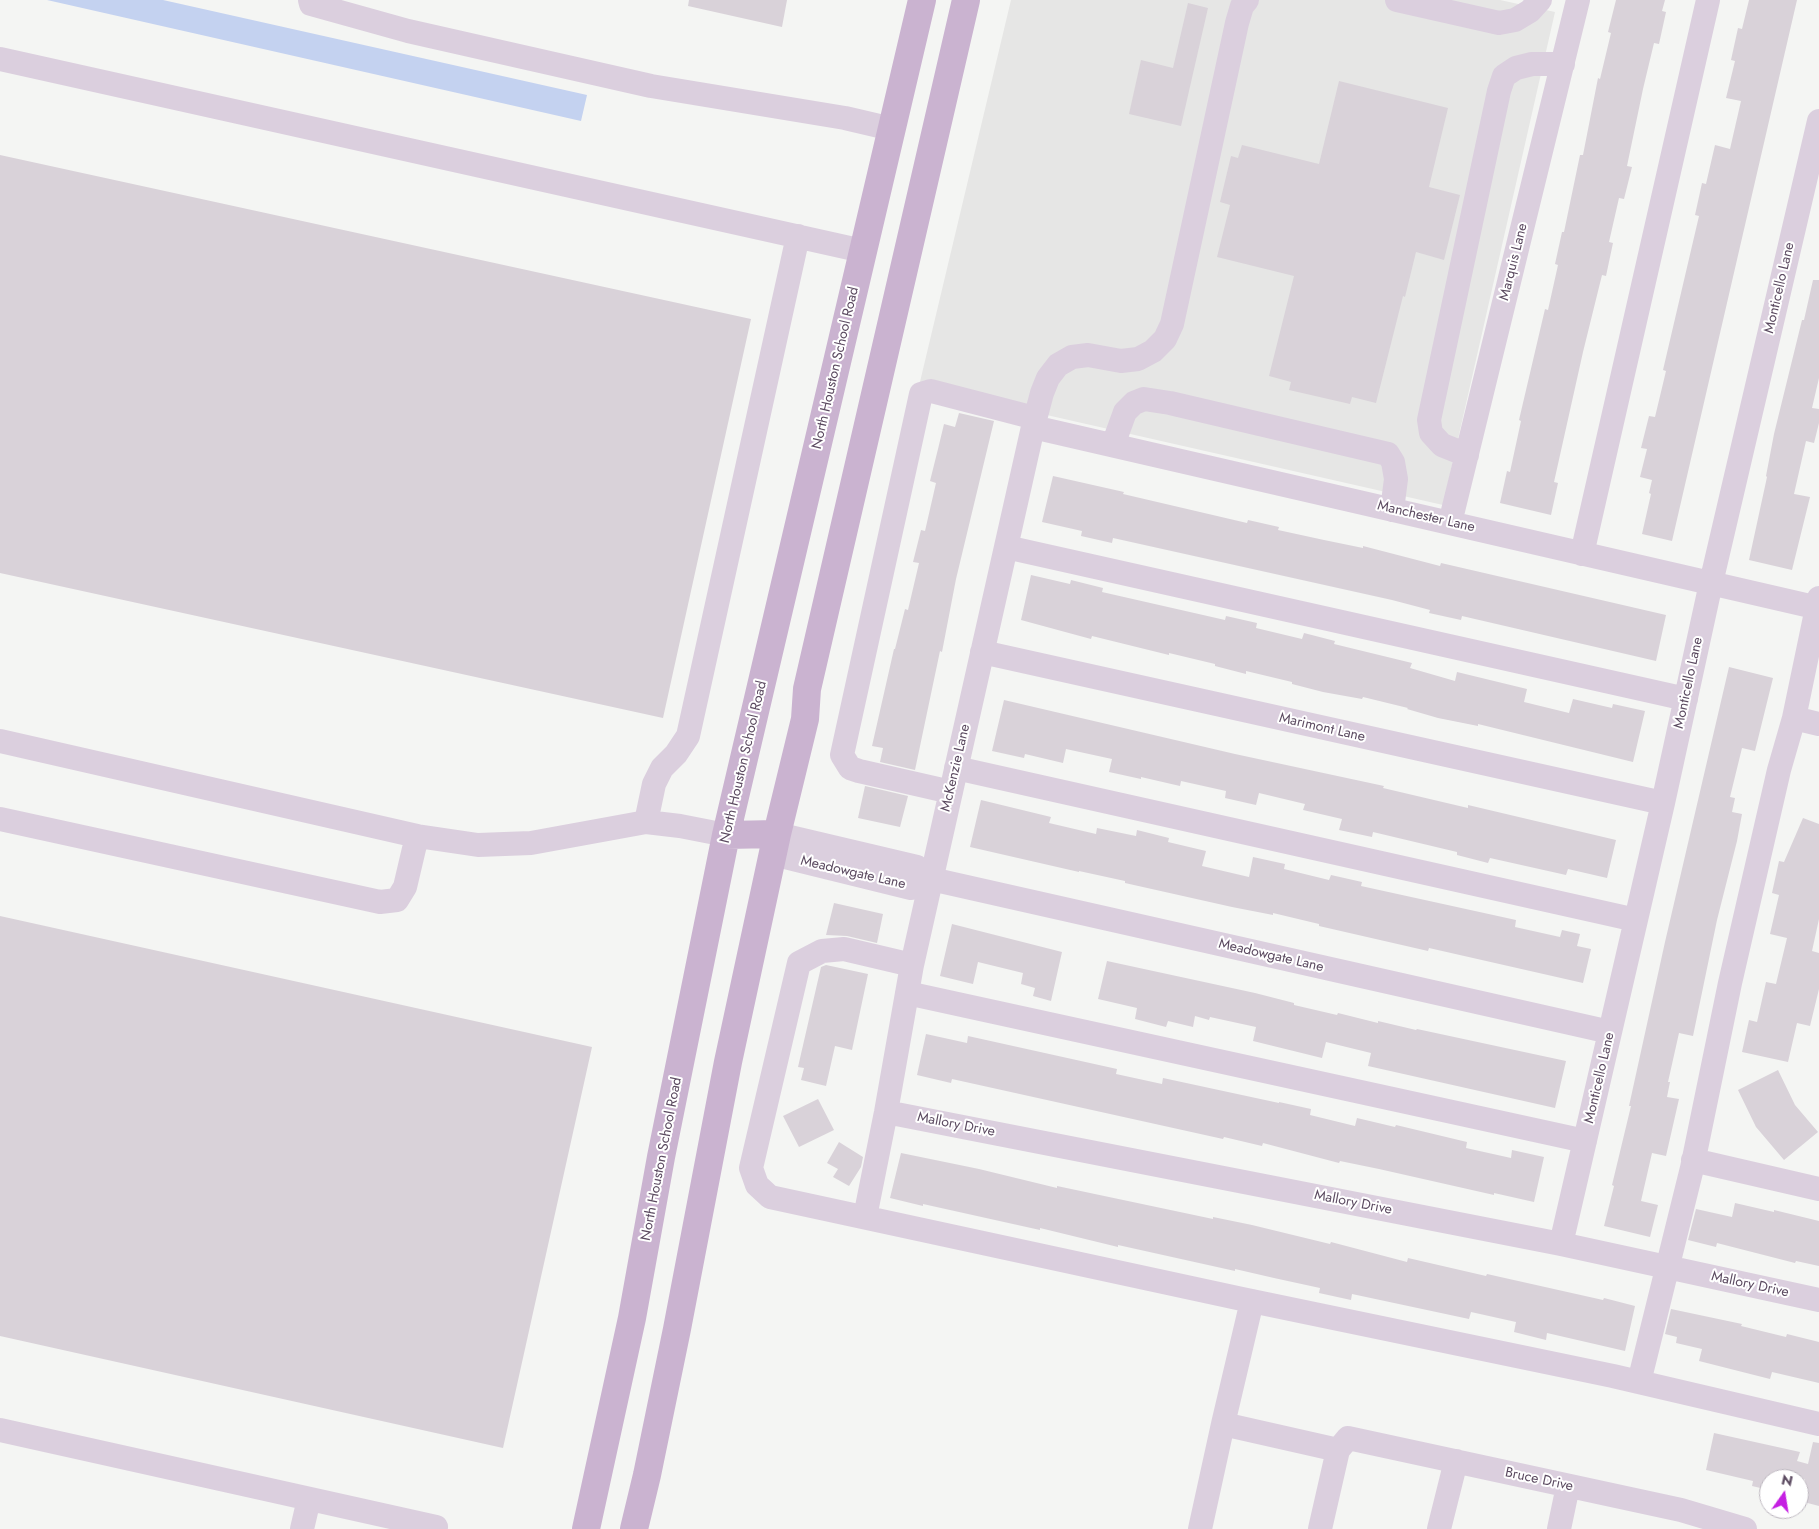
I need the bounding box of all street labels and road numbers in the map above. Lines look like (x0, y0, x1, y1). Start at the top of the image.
street label: Marquis Lane (1496, 222, 1532, 302)
street label: Monticello Lane (1761, 241, 1799, 335)
street label: North Houston School Road (809, 285, 863, 451)
street label: Manchester Lane (1376, 498, 1476, 536)
street label: Monticello Lane (1671, 636, 1707, 730)
street label: North Houston School Road (717, 679, 771, 845)
street label: Marimont Lane (1277, 710, 1367, 746)
street label: McKenzie Lane (938, 723, 974, 813)
street label: Meadowgate Lane (799, 853, 907, 893)
street label: Meadowgate Lane (1217, 936, 1325, 976)
street label: Monticello Lane (1581, 1031, 1619, 1125)
street label: North Houston School Road (638, 1076, 686, 1242)
street label: Mallory Drive (916, 1109, 996, 1141)
street label: Mallory Drive (1313, 1187, 1393, 1219)
street label: Mallory Drive (1710, 1269, 1790, 1301)
street label: Bruce Drive (1503, 1465, 1575, 1495)

